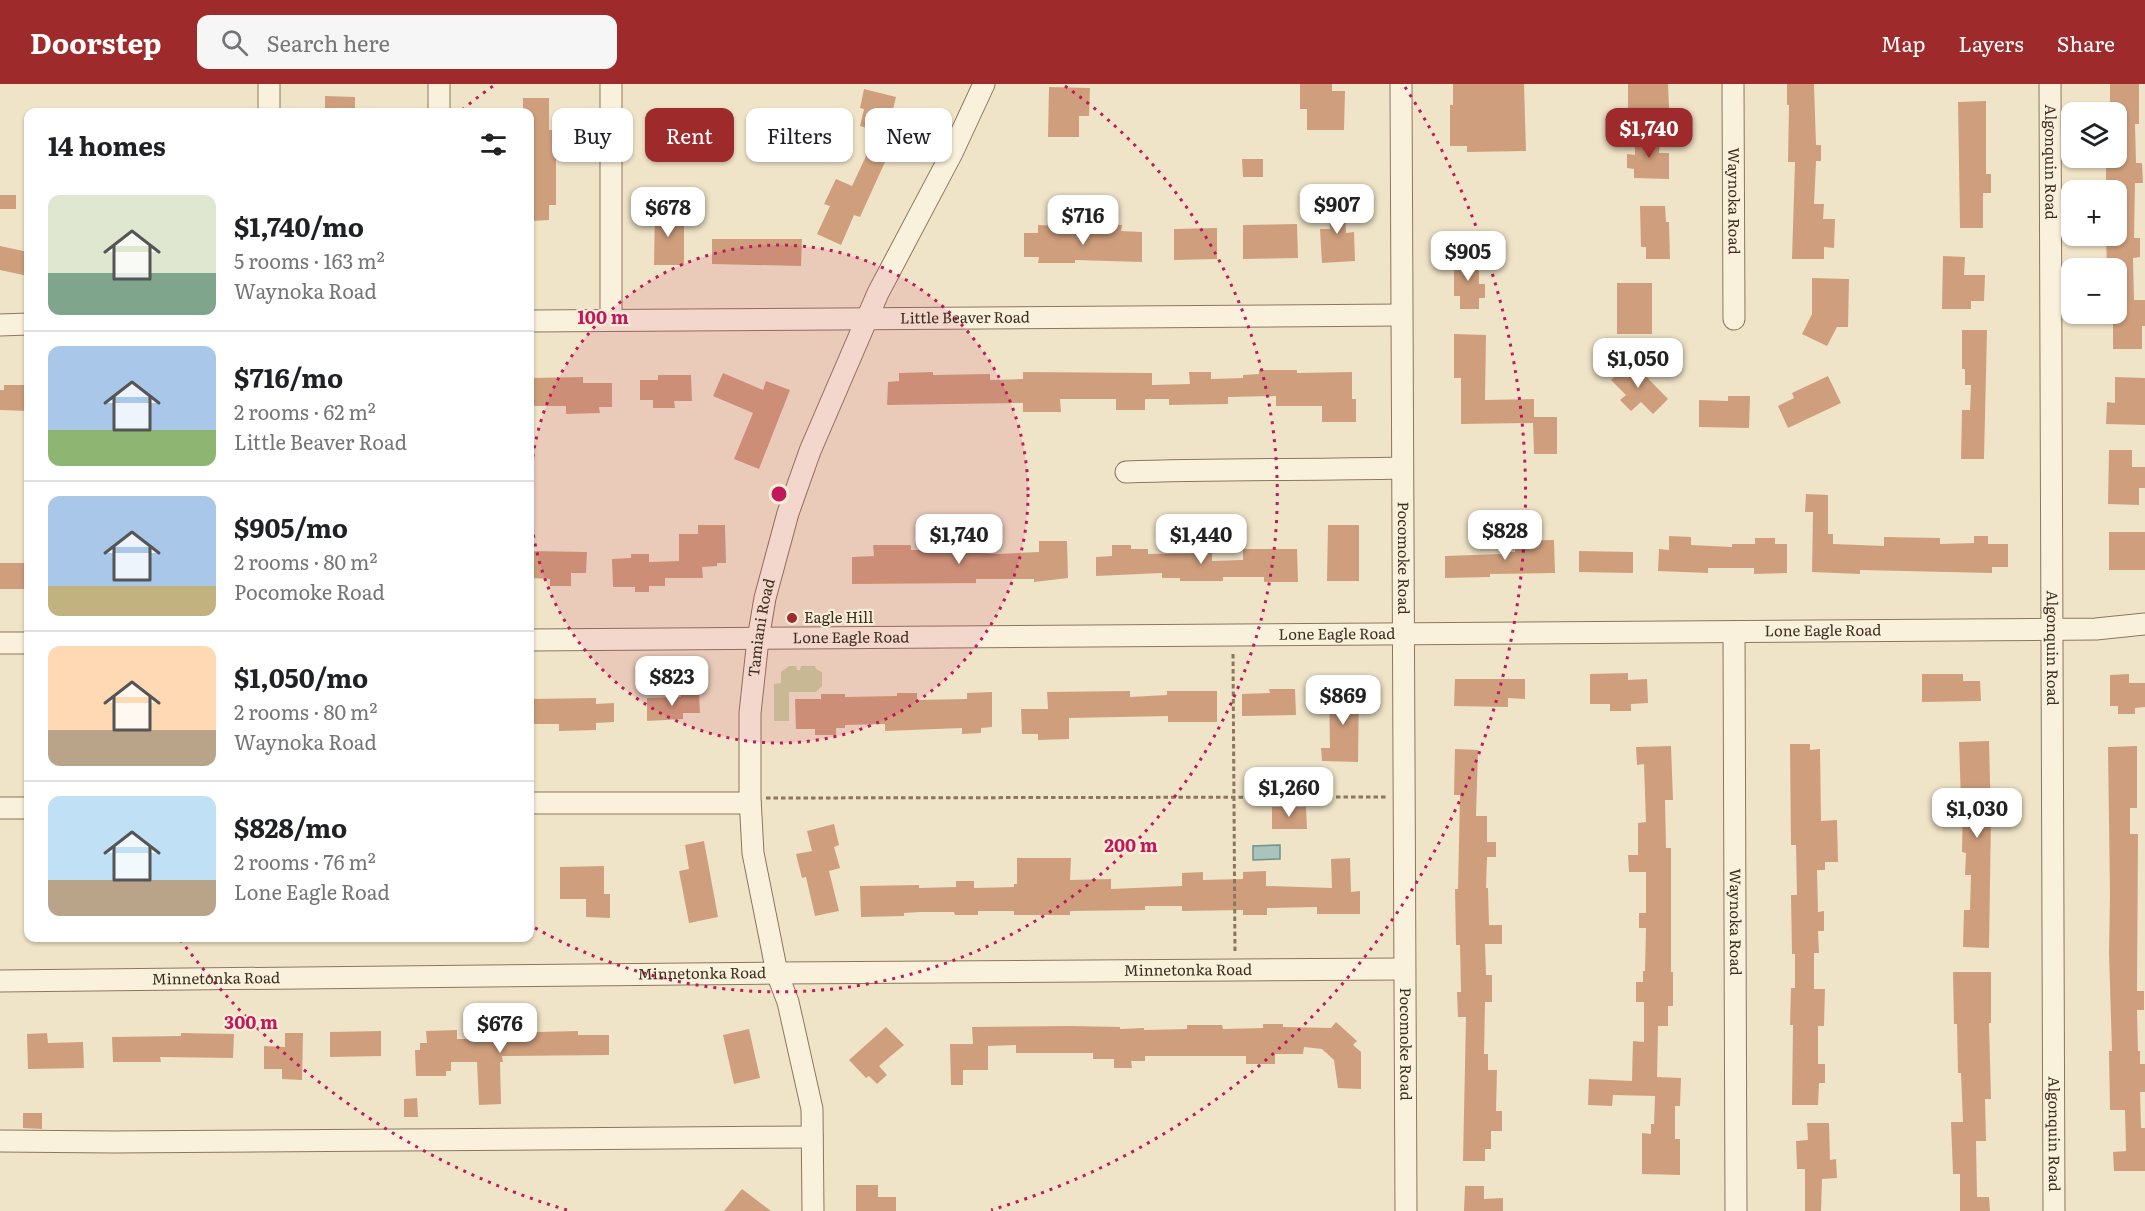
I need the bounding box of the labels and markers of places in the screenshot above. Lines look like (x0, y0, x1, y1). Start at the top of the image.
pin: $1,740 (1600, 108, 1698, 159)
pin: $907 (1301, 184, 1373, 235)
pin: $678 (632, 187, 704, 238)
pin: $716 (1047, 195, 1119, 246)
pin: $905 (1432, 231, 1504, 282)
pin: $1,050 (1589, 338, 1687, 389)
centre of rings (769, 484, 789, 504)
pin: $828 (1469, 510, 1541, 561)
pin: $1,740 (910, 514, 1008, 565)
pin: $1,440 (1152, 514, 1250, 565)
place label: Eagle Hill (804, 605, 873, 628)
marker: Eagle Hill (785, 611, 799, 625)
pin: $823 (636, 656, 708, 707)
pin: $869 (1307, 675, 1379, 726)
pin: $1,260 (1240, 767, 1338, 818)
pin: $1,030 (1928, 788, 2026, 839)
pin: $676 (464, 1003, 536, 1054)

